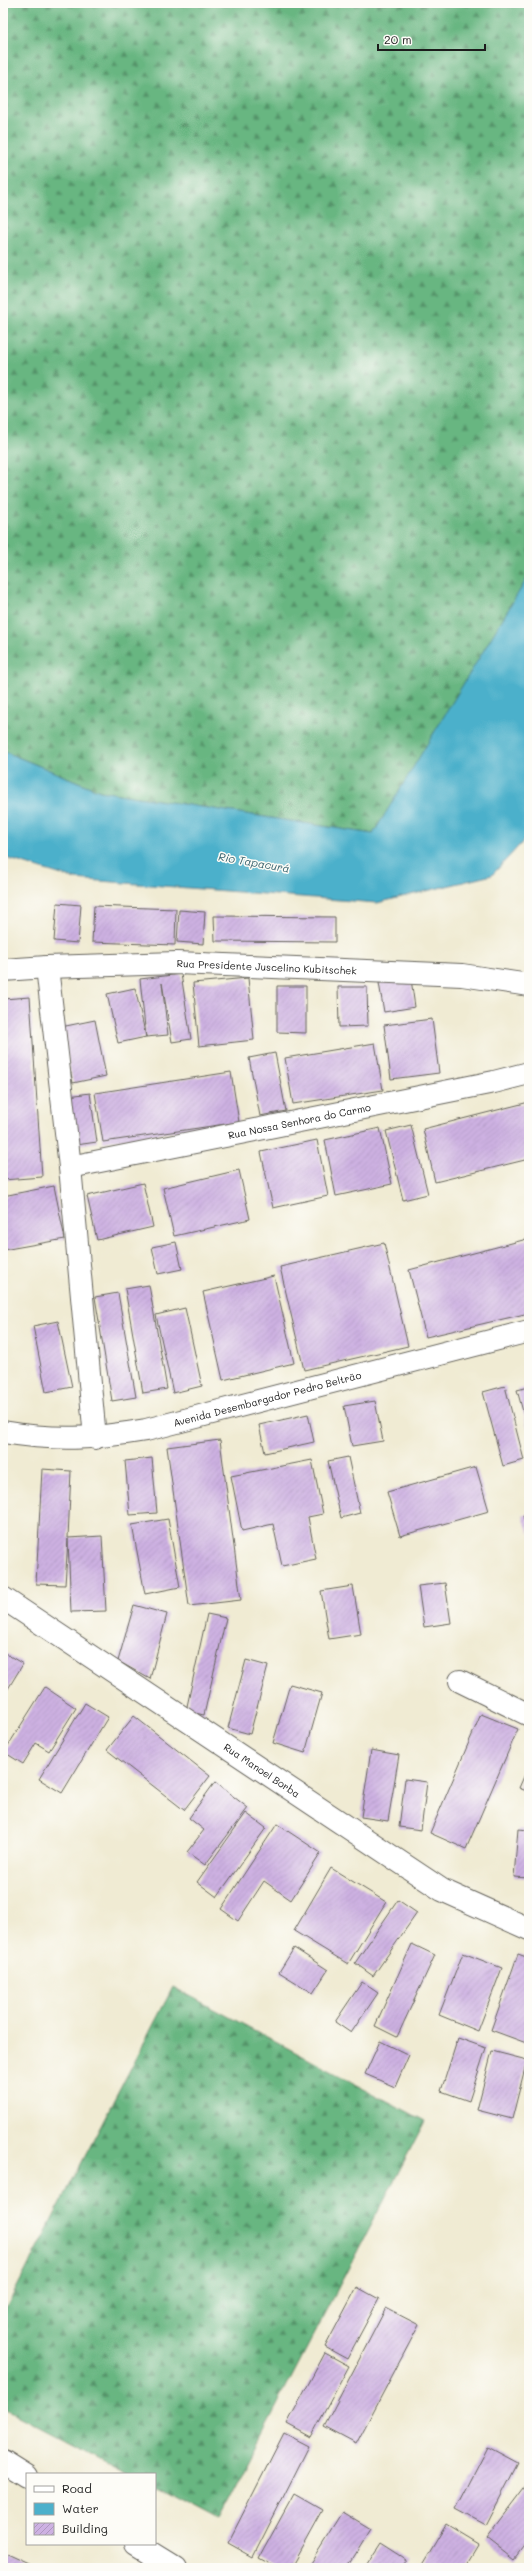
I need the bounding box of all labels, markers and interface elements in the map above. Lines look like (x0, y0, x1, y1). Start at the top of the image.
scale bar (378, 26, 485, 52)
text: 20 m (384, 31, 412, 47)
water label: Rio Tapacurá (217, 848, 291, 876)
street label: Rua Presidente Juscelino Kubitschek (176, 956, 357, 978)
street label: Rua Nossa Senhora do Carmo (227, 1100, 372, 1142)
street label: Avenida Desembargador Pedro Beltrão (172, 1368, 363, 1430)
street label: Rua Manoel Borba (221, 1740, 303, 1801)
legend (26, 2473, 156, 2545)
text: Road (62, 2480, 92, 2496)
text: Water (62, 2500, 99, 2516)
text: Building (62, 2520, 108, 2536)

